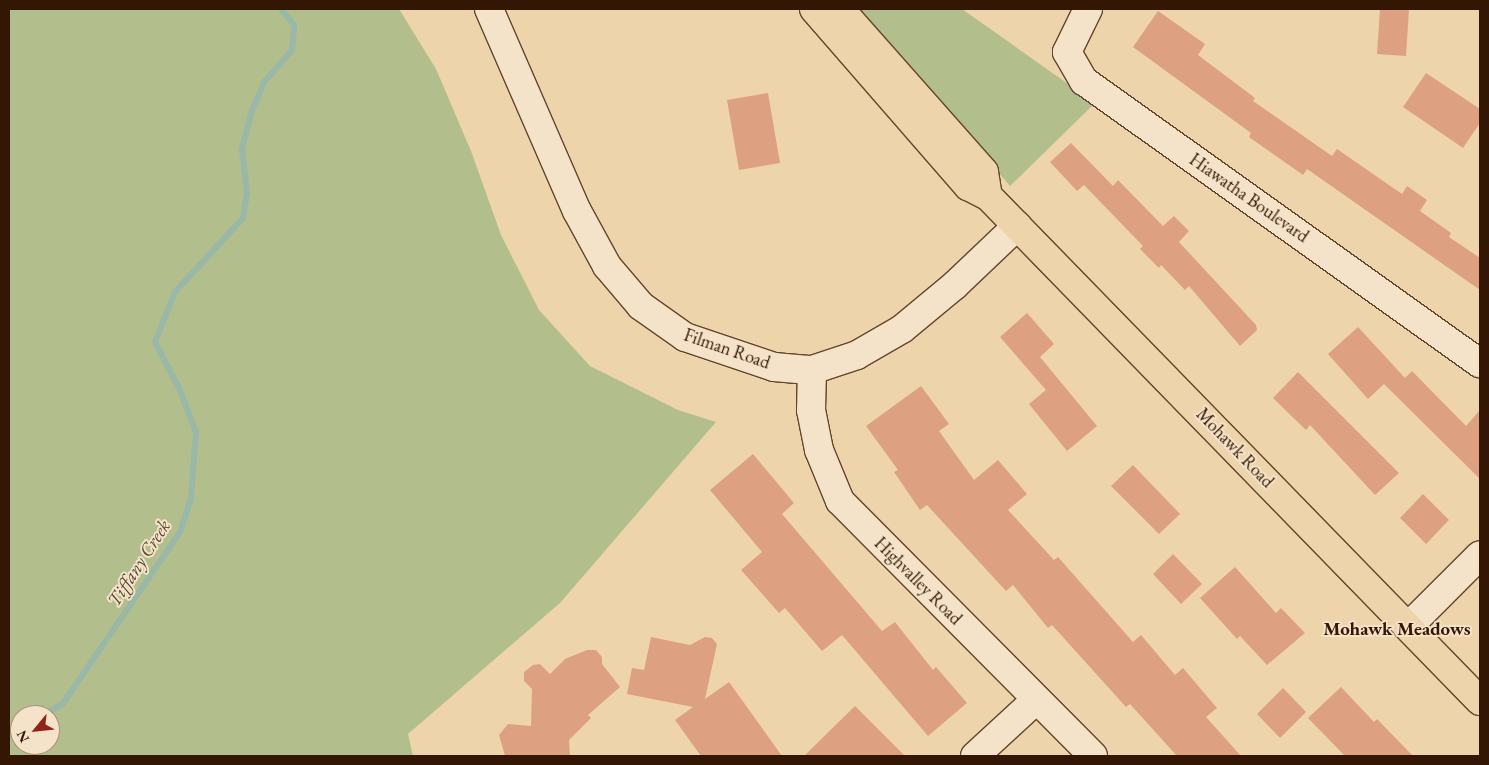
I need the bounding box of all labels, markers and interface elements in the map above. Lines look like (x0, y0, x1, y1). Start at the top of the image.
street label: Hiawatha Boulevard (1185, 149, 1313, 247)
street label: Filman Road (681, 324, 773, 374)
street label: Mohawk Road (1192, 404, 1278, 492)
water label: Tiffany Creek (103, 515, 175, 611)
street label: Highvalley Road (870, 533, 966, 629)
district label: Mohawk Meadows (1323, 618, 1471, 640)
north arrow (10, 705, 60, 755)
text: N (12, 727, 33, 746)

